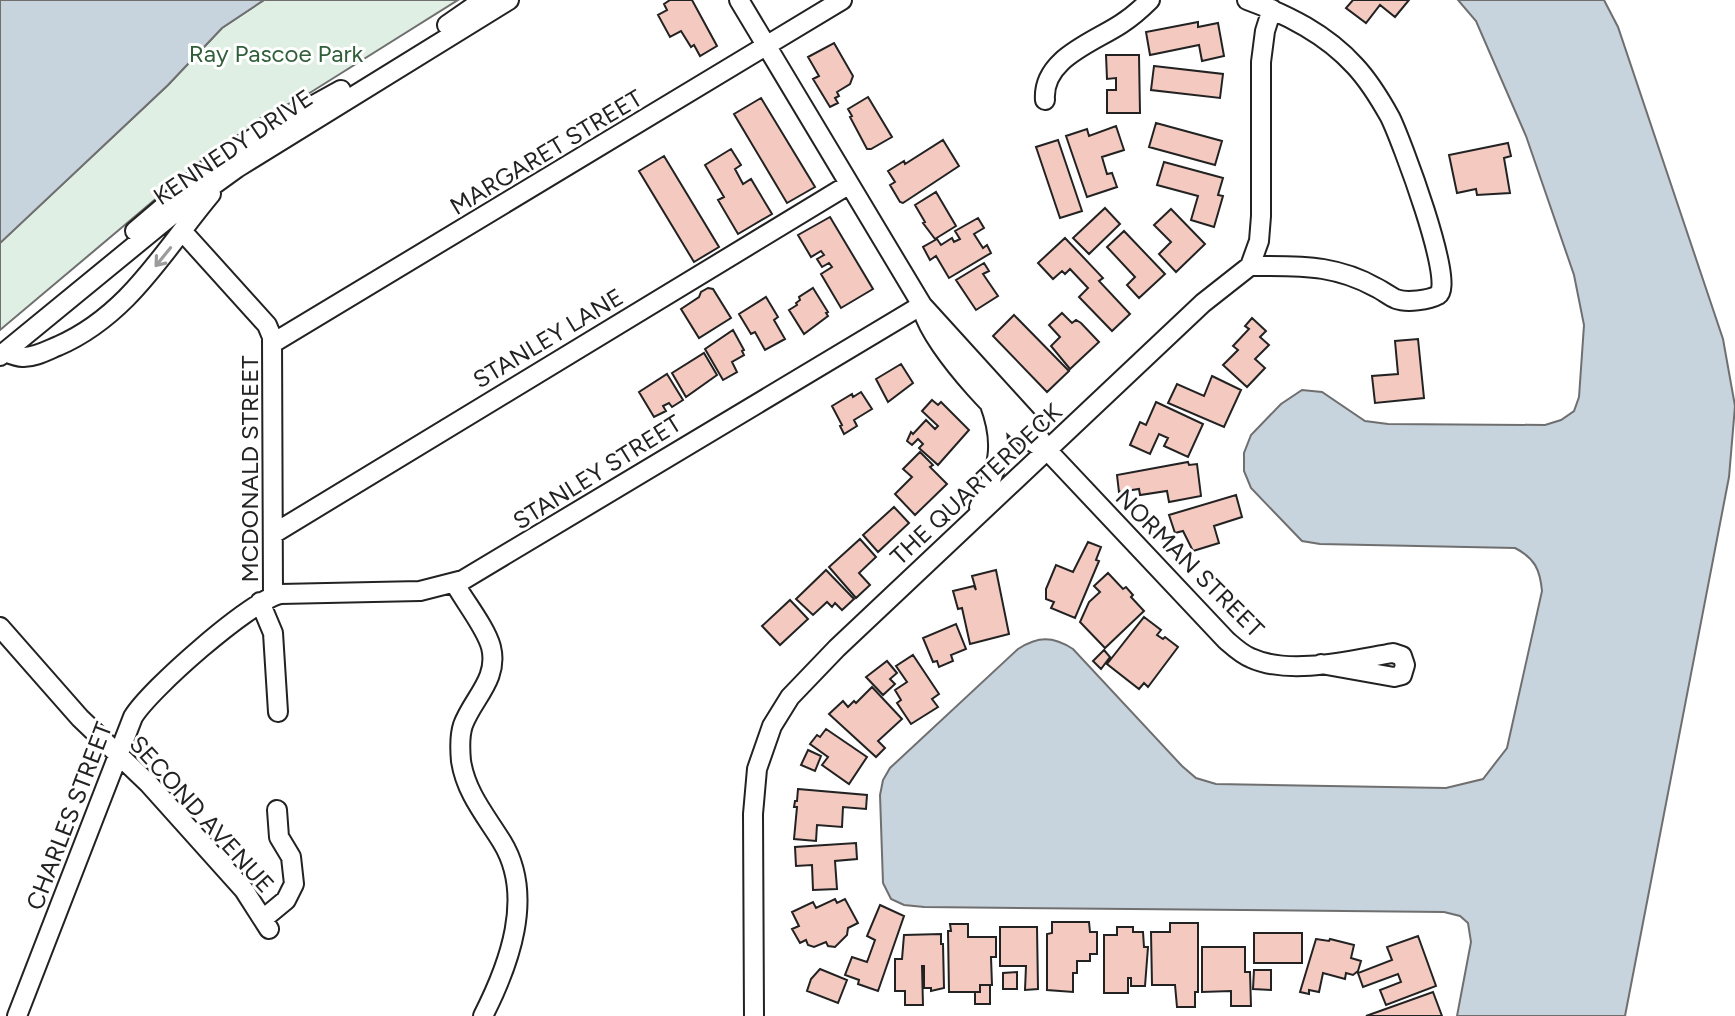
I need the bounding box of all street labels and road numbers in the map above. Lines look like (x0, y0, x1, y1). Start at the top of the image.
street label: KENNEDY DRIVE (148, 83, 318, 211)
street label: MARGARET STREET (445, 83, 647, 221)
street label: STANLEY LANE (468, 282, 628, 394)
street label: MCDONALD STREET (235, 355, 264, 583)
street label: THE QUARTERDECK (884, 397, 1068, 571)
street label: STANLEY STREET (507, 409, 687, 535)
street label: NORMAN STREET (1110, 483, 1270, 643)
street label: CHARLES STREET (20, 718, 118, 914)
street label: SECOND AVENUE (124, 729, 280, 899)

